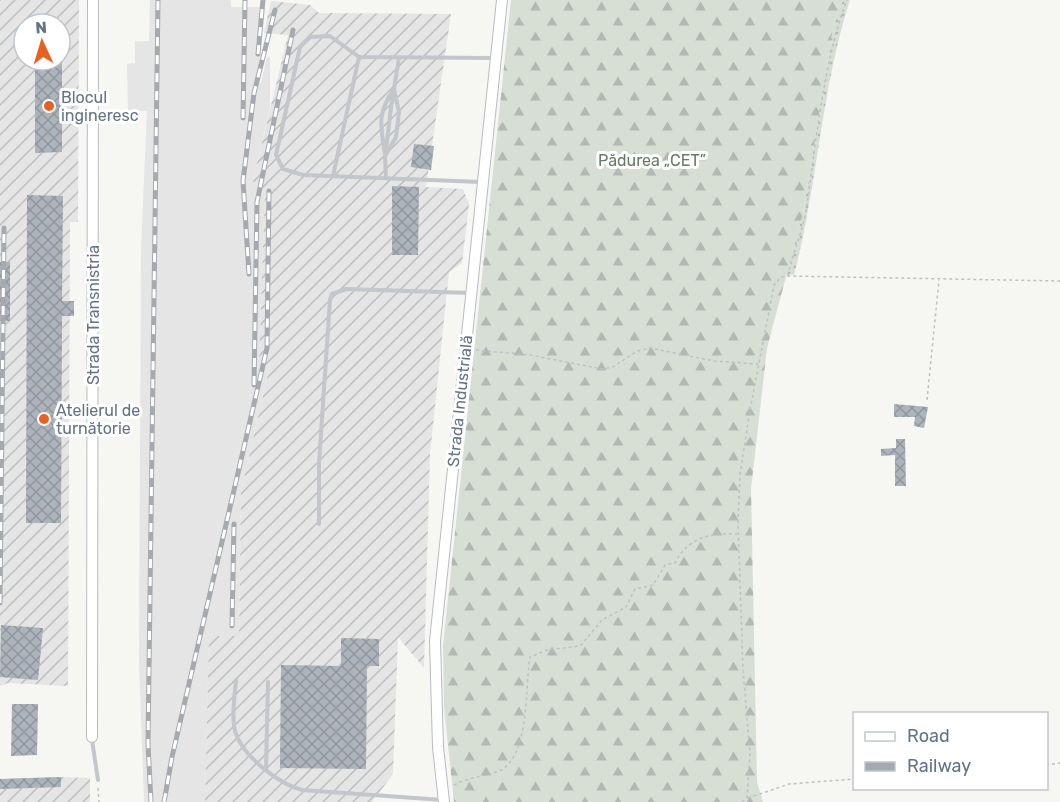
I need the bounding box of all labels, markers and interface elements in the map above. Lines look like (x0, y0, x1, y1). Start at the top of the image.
north arrow (12, 12, 72, 72)
text: N (35, 18, 47, 37)
place label: Blocul ingineresc (61, 88, 139, 125)
marker: Blocul ingineresc (42, 99, 56, 113)
park label: Pădurea „CET” (598, 151, 706, 170)
street label: Strada Transnistria (84, 245, 103, 385)
street label: Strada Industrială (444, 334, 476, 468)
place label: Atelierul de turnătorie (56, 401, 140, 438)
marker: Atelierul de turnătorie (37, 412, 51, 426)
legend (853, 712, 1048, 790)
text: Road (907, 725, 950, 747)
text: Railway (907, 755, 971, 777)

